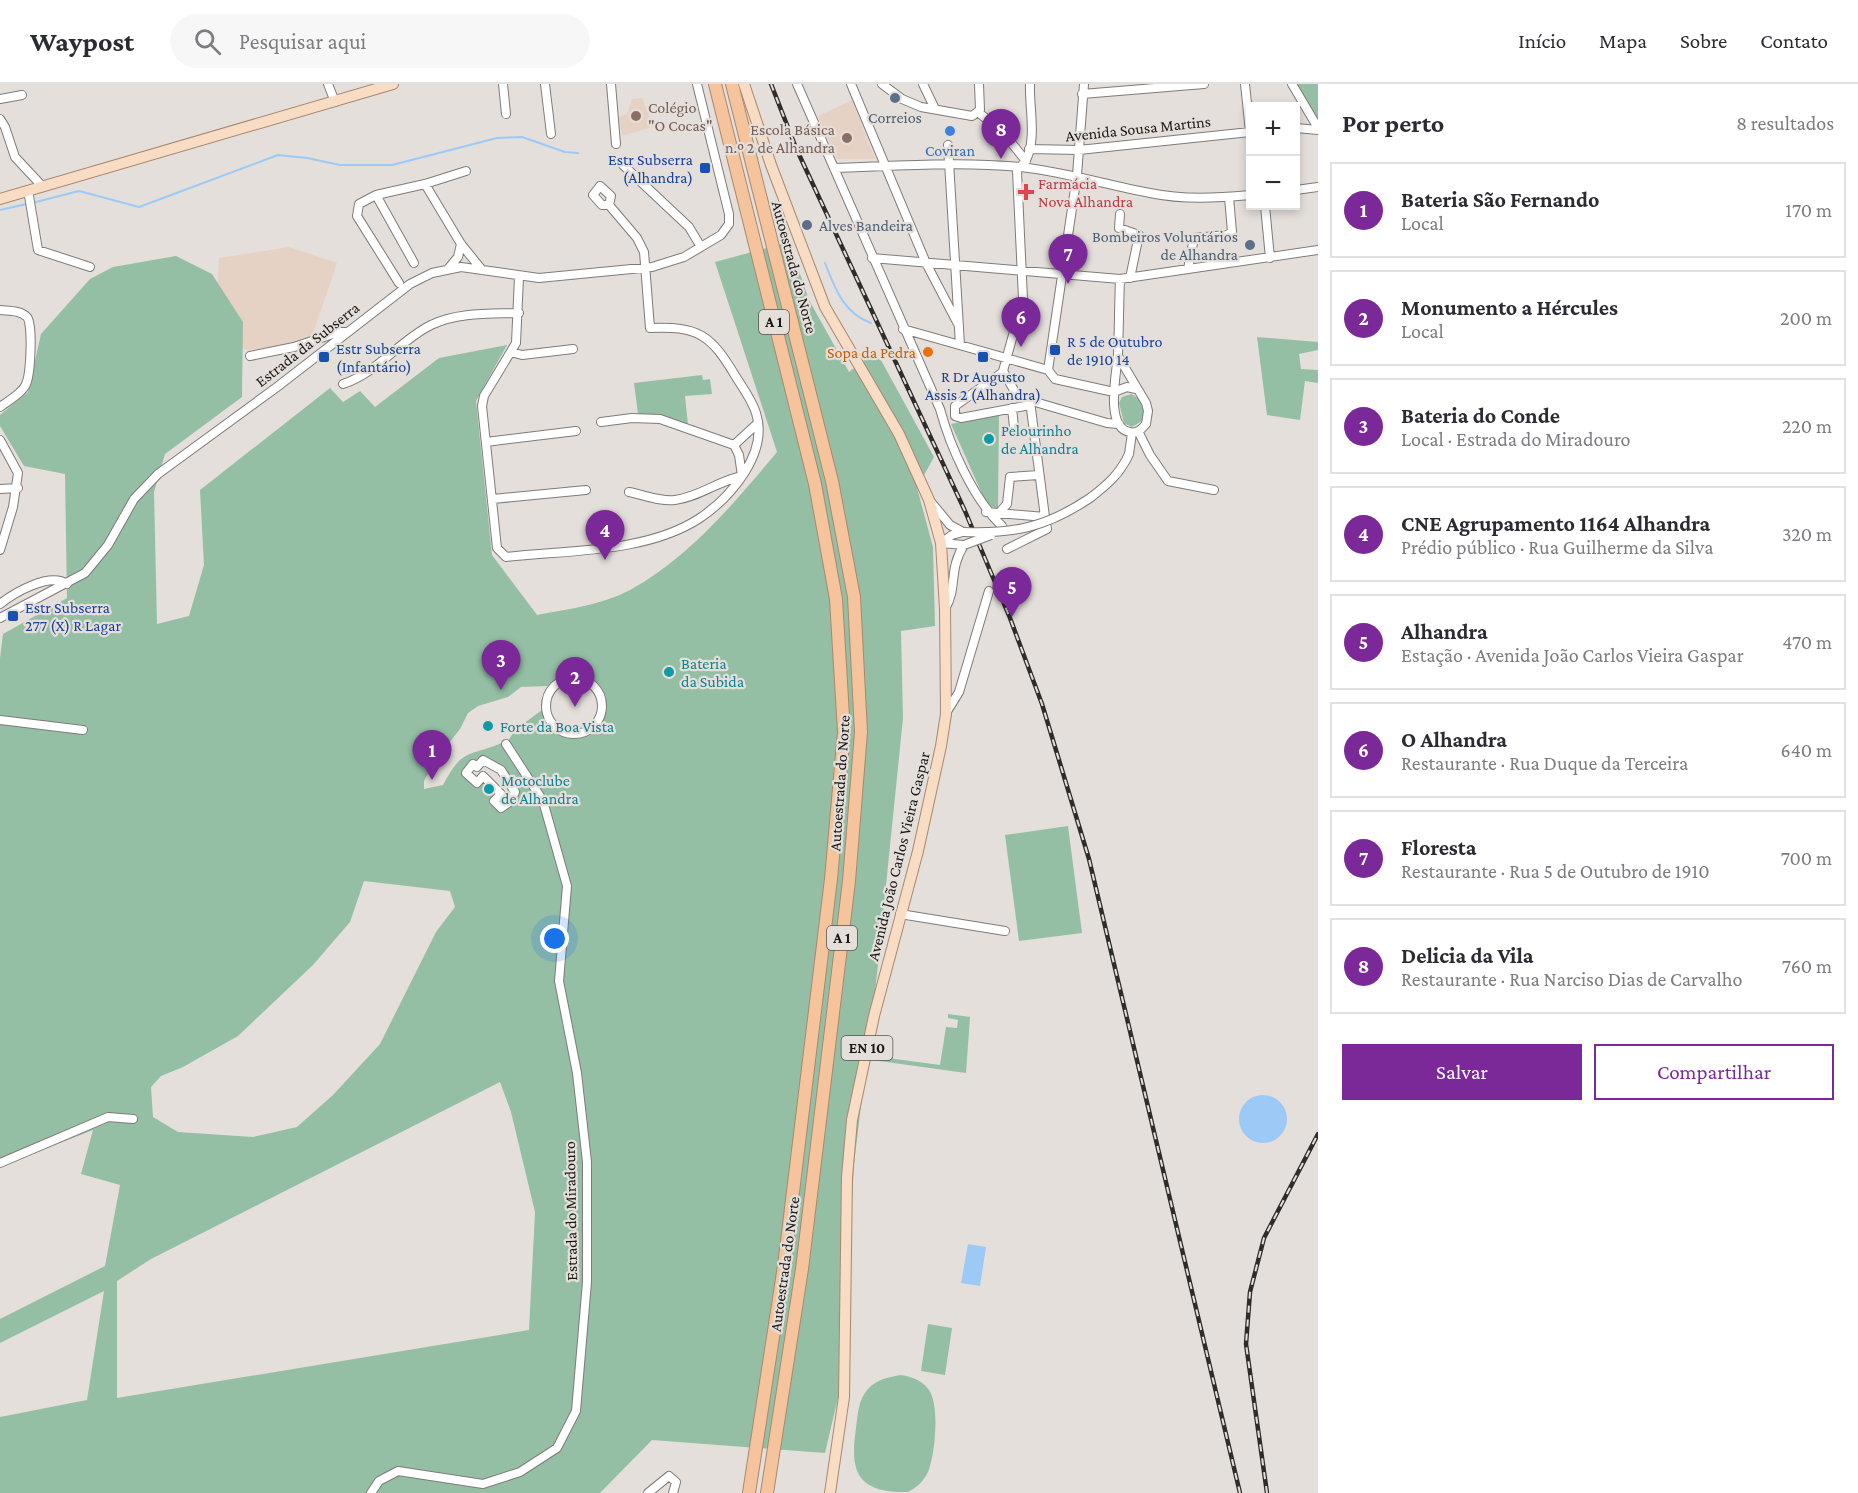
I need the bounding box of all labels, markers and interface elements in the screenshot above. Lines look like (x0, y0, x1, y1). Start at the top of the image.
search box (170, 14, 590, 68)
icon: search (191, 25, 224, 58)
text: Waypost (30, 26, 134, 57)
text: Pesquisar aqui (239, 29, 366, 54)
text: Início (1518, 29, 1566, 53)
text: Mapa (1599, 29, 1647, 53)
text: Sobre (1680, 29, 1727, 53)
text: Contato (1760, 29, 1828, 53)
marker: Correios (888, 91, 902, 105)
place label: Colégio "O Cocas" (648, 99, 712, 134)
map controls (1246, 102, 1300, 210)
button: + (1246, 102, 1300, 156)
marker: Colégio "O Cocas" (629, 109, 643, 123)
place label: Correios (868, 109, 922, 126)
text: Por perto (1342, 109, 1444, 138)
pin: 8 (982, 110, 1020, 159)
street label: Avenida Sousa Martins (1065, 112, 1212, 145)
text: 8 resultados (1736, 112, 1834, 134)
place label: Escola Básica n.º 2 de Alhandra (725, 121, 836, 156)
marker: Coviran (943, 124, 957, 138)
marker: Escola Básica n.º 2 de Alhandra (840, 131, 854, 145)
place label: Coviran (925, 142, 976, 159)
place label: Estr Subserra (Alhandra) (608, 151, 694, 187)
button: − (1246, 156, 1300, 210)
marker: Estr Subserra (Alhandra) (698, 161, 712, 175)
place label: Farmácia Nova Alhandra (1038, 175, 1134, 210)
marker: Farmácia Nova Alhandra (1019, 185, 1033, 199)
text: Bateria São Fernando (1401, 187, 1599, 212)
street label: Autoestrada do Norte (769, 199, 820, 335)
text: 1 (1360, 199, 1367, 221)
text: 170 m (1785, 199, 1832, 221)
text: Local (1401, 212, 1444, 234)
place label: Alves Bandeira (819, 217, 914, 234)
marker: Alves Bandeira (800, 218, 814, 232)
place label: Bombeiros Voluntários de Alhandra (1092, 228, 1239, 263)
pin: 7 (1048, 234, 1088, 284)
marker: Bombeiros Voluntários de Alhandra (1243, 238, 1257, 252)
text: Monumento a Hércules (1401, 295, 1618, 320)
street label: Estrada da Subserra (252, 298, 363, 390)
pin: 6 (1002, 298, 1040, 347)
text: 2 (1358, 307, 1369, 329)
text: 200 m (1780, 307, 1832, 329)
road number: A 1 (759, 310, 789, 334)
text: Local (1401, 320, 1444, 342)
place label: R 5 de Outubro de 1910 14 (1067, 333, 1162, 368)
place label: Estr Subserra (Infantário) (336, 340, 422, 376)
marker: R 5 de Outubro de 1910 14 (1048, 343, 1062, 357)
place label: Sopa da Pedra (827, 344, 917, 362)
marker: Sopa da Pedra (921, 345, 935, 359)
marker: Estr Subserra (Infantário) (317, 350, 331, 364)
marker: R Dr Augusto Assis 2 (Alhandra) (976, 350, 990, 364)
place label: R Dr Augusto Assis 2 (Alhandra) (925, 368, 1041, 404)
text: Bateria do Conde (1401, 403, 1560, 428)
text: 3 (1359, 415, 1368, 437)
text: 220 m (1782, 415, 1832, 437)
place label: Pelourinho de Alhandra (1001, 422, 1079, 457)
text: Local · Estrada do Miradouro (1401, 428, 1631, 450)
marker: Pelourinho de Alhandra (982, 432, 996, 446)
pin: 4 (586, 510, 624, 560)
text: CNE Agrupamento 1164 Alhandra (1401, 511, 1710, 536)
text: 4 (1358, 523, 1369, 545)
text: 320 m (1782, 523, 1832, 545)
text: Prédio público · Rua Guilherme da Silva (1401, 536, 1713, 558)
pin: 5 (992, 568, 1032, 617)
place label: Estr Subserra 277 (X) R Lagar (25, 599, 121, 635)
marker: Estr Subserra 277 (X) R Lagar (6, 609, 20, 623)
text: Alhandra (1401, 619, 1488, 644)
text: 5 (1359, 631, 1368, 653)
text: 470 m (1782, 631, 1832, 653)
pin: 3 (482, 640, 520, 690)
text: Estação · Avenida João Carlos Vieira Gaspar (1401, 644, 1744, 666)
place label: Bateria da Subida (681, 655, 745, 690)
pin: 2 (556, 658, 594, 707)
marker: Bateria da Subida (662, 665, 676, 679)
street label: Autoestrada do Norte (826, 714, 853, 852)
place label: Forte da Boa Vista (500, 718, 615, 735)
marker: Forte da Boa Vista (481, 719, 495, 733)
text: O Alhandra (1401, 727, 1507, 752)
pin: 1 (412, 730, 452, 780)
text: 6 (1358, 739, 1369, 761)
text: 640 m (1780, 739, 1832, 761)
street label: Avenida João Carlos Vieira Gaspar (864, 750, 934, 963)
text: Restaurante · Rua Duque da Terceira (1401, 752, 1688, 774)
place label: Motoclube de Alhandra (501, 772, 579, 807)
marker: Motoclube de Alhandra (482, 782, 496, 796)
text: Floresta (1401, 835, 1476, 860)
text: 7 (1359, 847, 1368, 869)
text: 700 m (1781, 847, 1832, 869)
text: Restaurante · Rua 5 de Outubro de 1910 (1401, 860, 1710, 882)
your location (540, 924, 569, 953)
road number: A 1 (827, 926, 857, 950)
text: Delicia da Vila (1401, 943, 1534, 968)
text: 8 (1358, 955, 1369, 977)
text: 760 m (1782, 955, 1832, 977)
text: Restaurante · Rua Narciso Dias de Carvalho (1401, 968, 1742, 990)
road number: EN 10 (842, 1036, 892, 1060)
button: Salvar (1342, 1044, 1582, 1100)
button: Compartilhar (1594, 1044, 1834, 1100)
street label: Estrada do Miradouro (561, 1141, 580, 1281)
street label: Autoestrada do Norte (767, 1195, 802, 1333)

